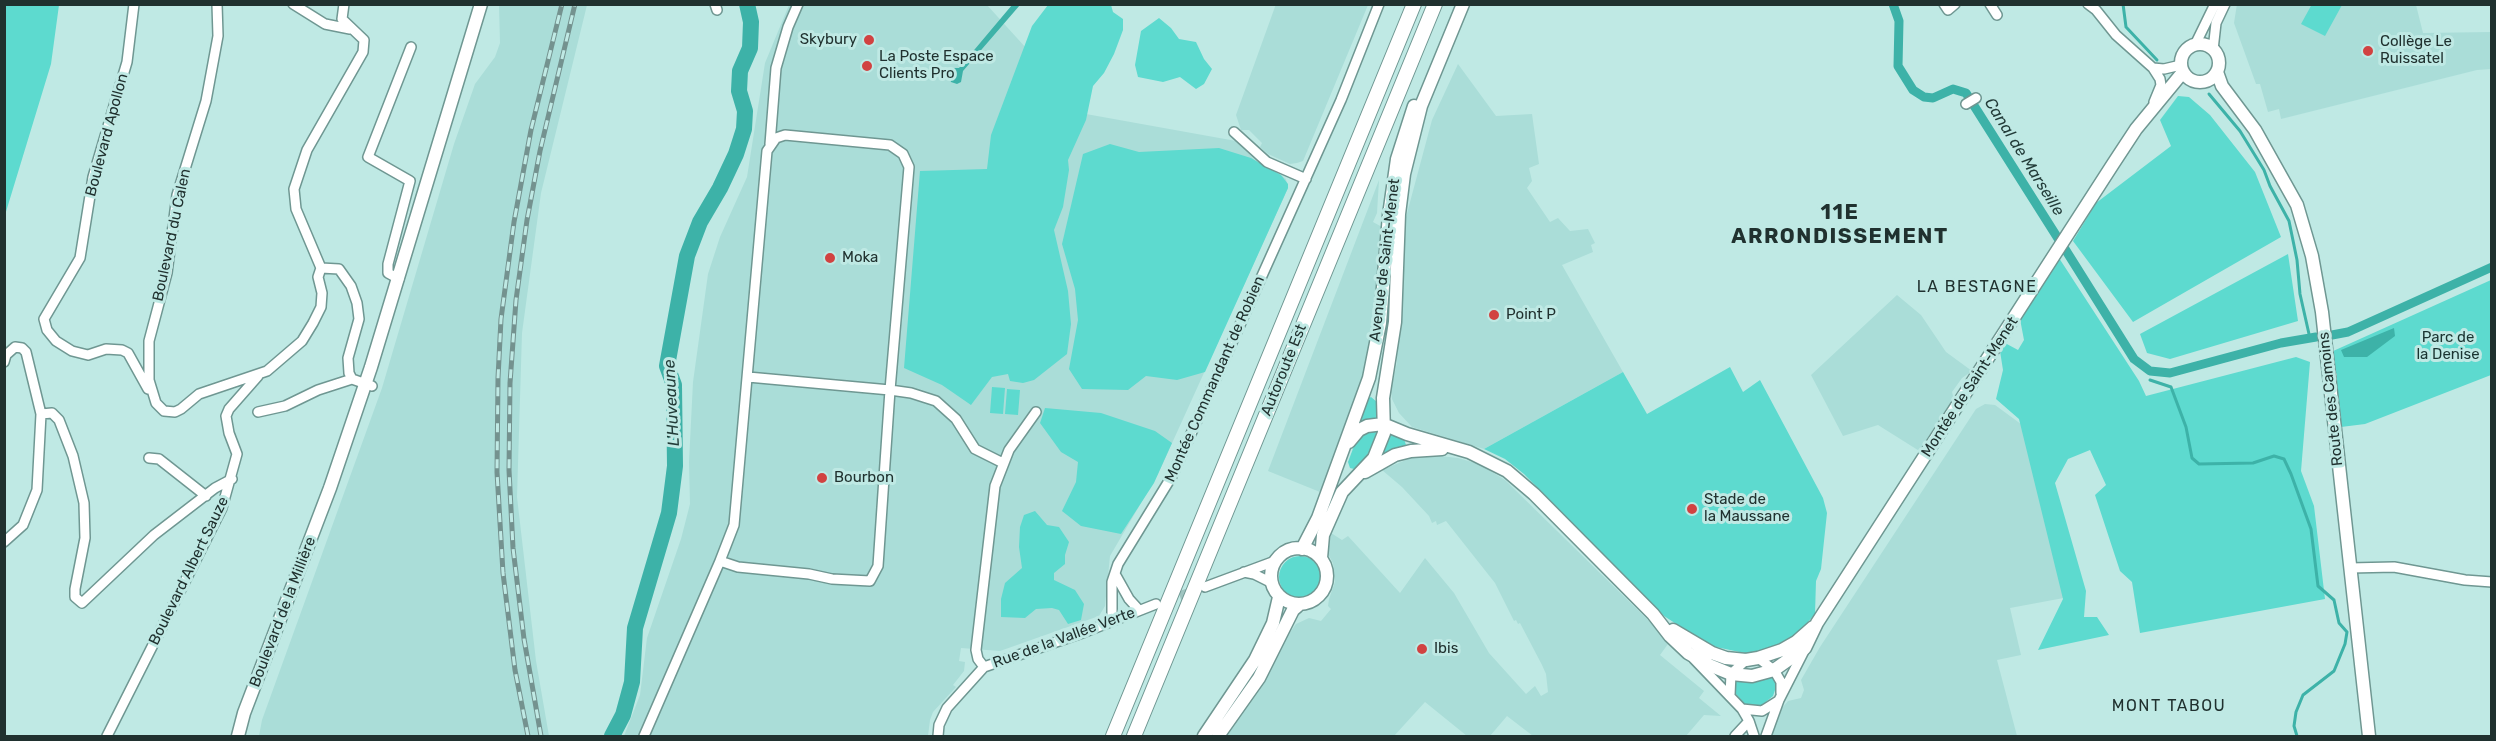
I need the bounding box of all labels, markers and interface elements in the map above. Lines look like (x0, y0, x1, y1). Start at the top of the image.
place label: Skybury (800, 31, 857, 49)
marker: Skybury (862, 33, 876, 47)
place label: Collège Le Ruissatel (2380, 33, 2452, 68)
marker: Collège Le Ruissatel (2361, 44, 2375, 58)
place label: La Poste Espace Clients Pro (879, 48, 994, 83)
marker: La Poste Espace Clients Pro (860, 59, 874, 73)
street label: Boulevard Apollon (82, 72, 132, 198)
water label: Canal de Marseille (1980, 95, 2068, 219)
street label: Boulevard du Calen (149, 167, 195, 303)
street label: Avenue de Saint-Menet (1366, 178, 1404, 342)
district label: 11E ARRONDISSEMENT (1731, 200, 1949, 250)
place label: Moka (842, 249, 878, 267)
marker: Moka (823, 251, 837, 265)
street label: Montée Commandant de Robien (1161, 273, 1269, 485)
district label: LA BESTAGNE (1917, 277, 2037, 297)
place label: Point P (1506, 306, 1556, 324)
marker: Point P (1487, 308, 1501, 322)
street label: Montée de Saint-Menet (1918, 314, 2022, 460)
street label: Autoroute Est (1257, 322, 1311, 418)
park label: Parc de la Denise (2416, 329, 2480, 364)
street label: Route des Camoins (2315, 331, 2347, 467)
water label: L'Huveaune (660, 359, 684, 447)
place label: Bourbon (834, 469, 894, 487)
marker: Bourbon (815, 471, 829, 485)
place label: Stade de la Maussane (1704, 491, 1790, 526)
street label: Boulevard Albert Sauze (145, 494, 233, 648)
marker: Stade de la Maussane (1685, 502, 1699, 516)
street label: Boulevard de la Millière (246, 534, 320, 690)
street label: Rue de la Vallée Verte (990, 604, 1138, 672)
place label: Ibis (1434, 640, 1458, 658)
marker: Ibis (1415, 642, 1429, 656)
district label: MONT TABOU (2112, 696, 2226, 716)

